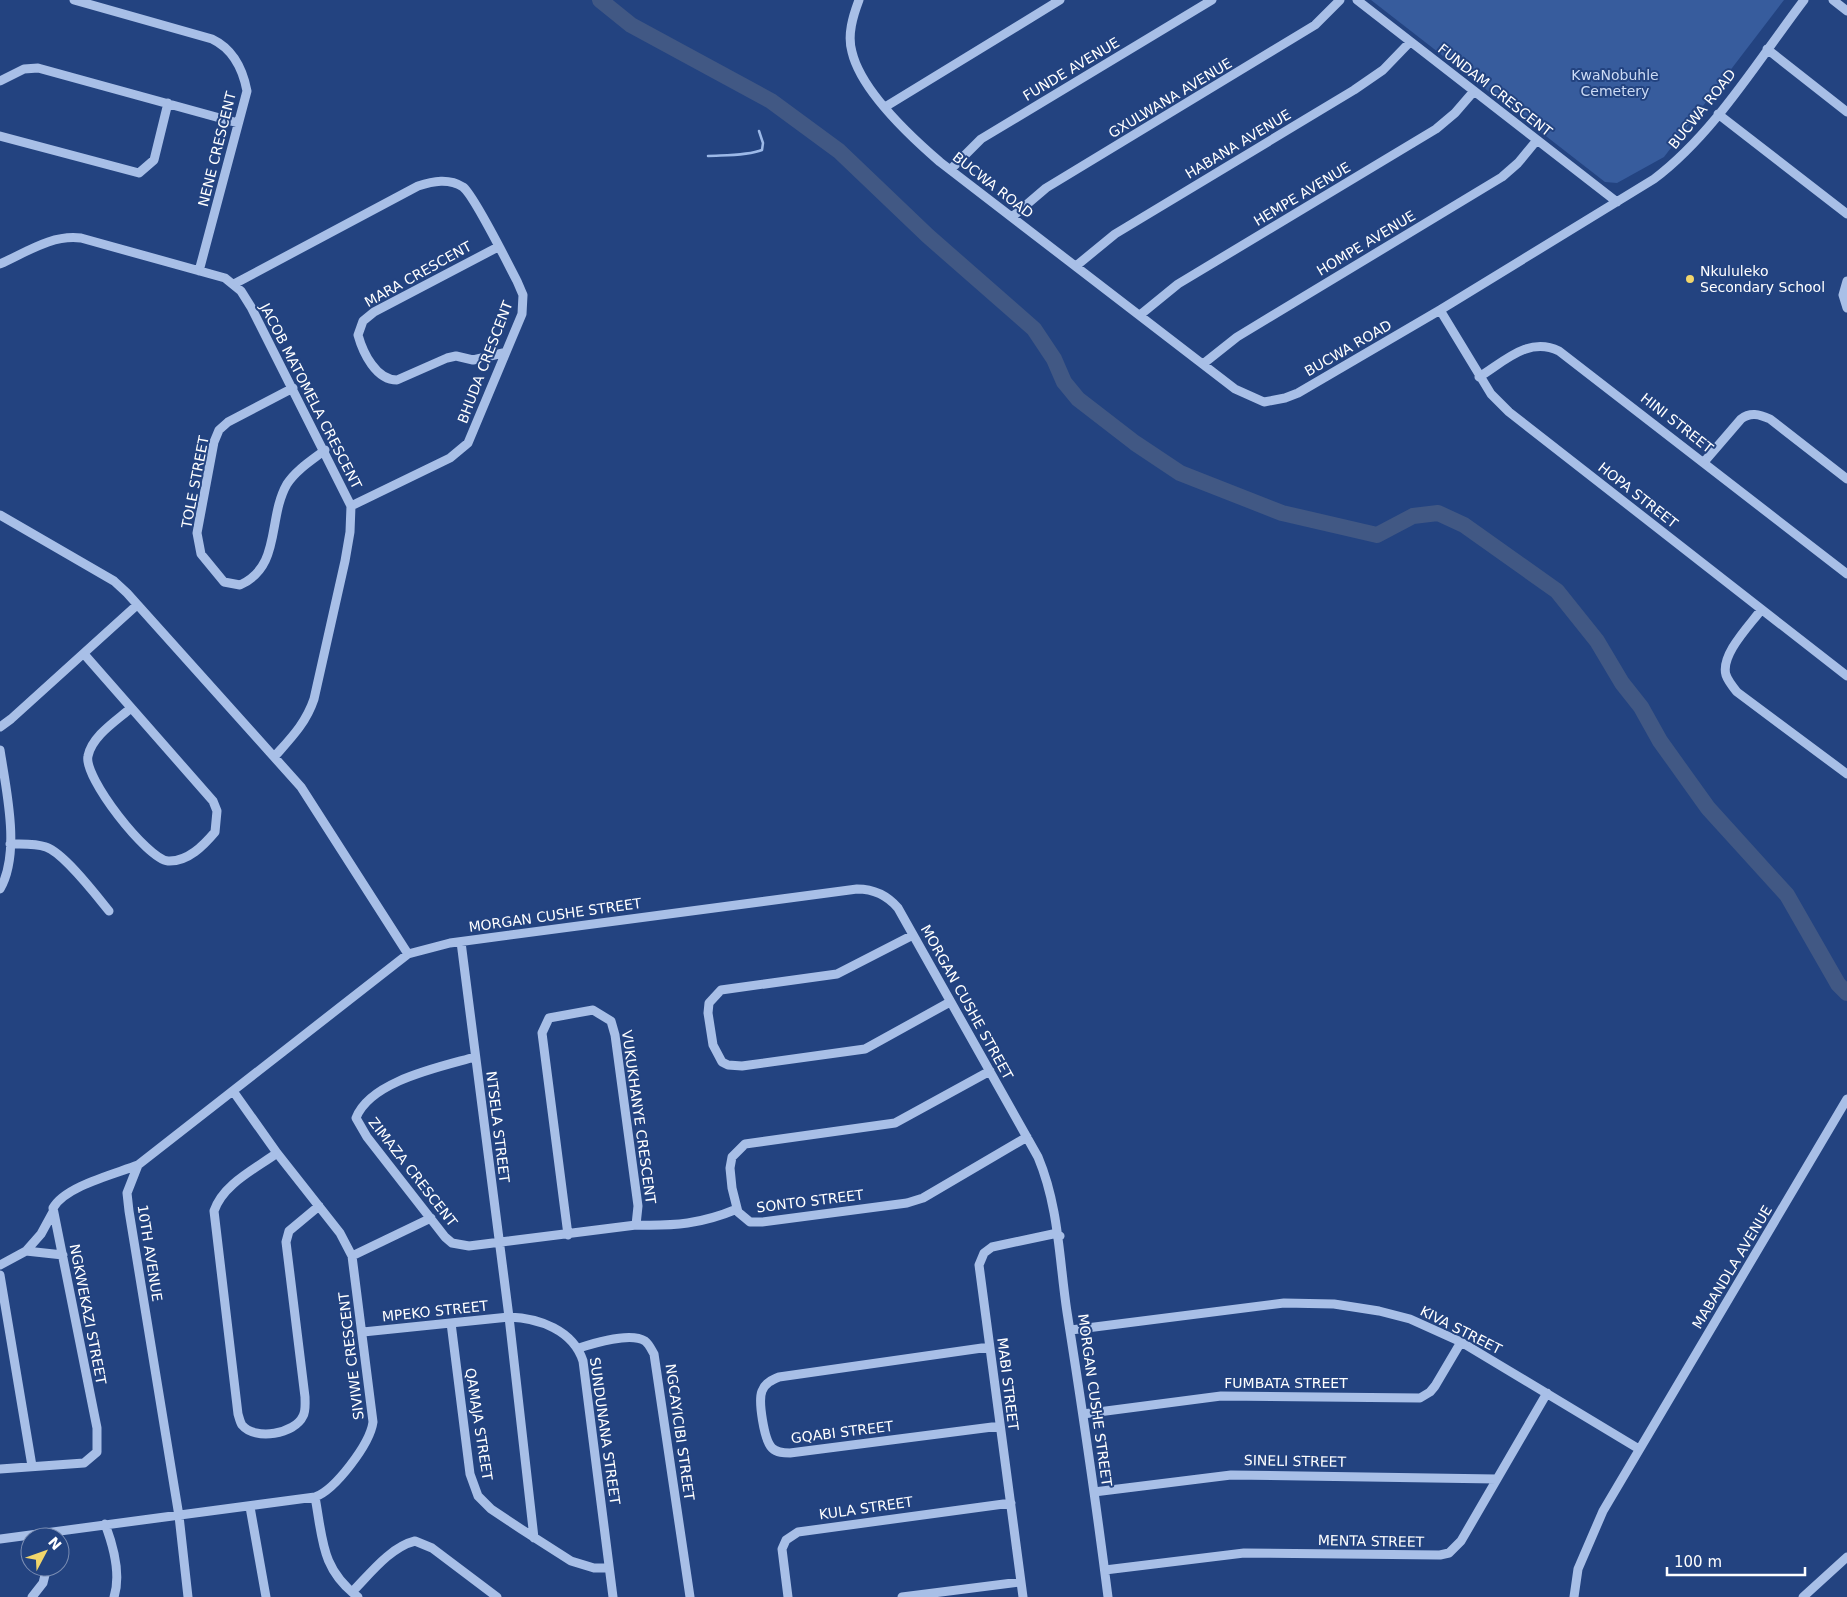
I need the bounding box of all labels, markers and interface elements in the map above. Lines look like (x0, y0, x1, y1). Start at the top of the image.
street label: FUNDE AVENUE (1020, 34, 1122, 104)
street label: FUNDAM CRESCENT (1435, 41, 1556, 140)
street label: GXULWANA AVENUE (1105, 55, 1235, 141)
street label: BUCWA ROAD (1665, 66, 1739, 152)
park label: KwaNobuhle Cemetery (1571, 67, 1659, 99)
street label: NENE CRESCENT (195, 89, 239, 208)
street label: HABANA AVENUE (1182, 106, 1294, 182)
street label: BUCWA ROAD (950, 149, 1036, 221)
street label: HEMPE AVENUE (1251, 159, 1353, 229)
street label: HOMPE AVENUE (1314, 207, 1418, 279)
street label: MARA CRESCENT (362, 238, 475, 310)
place label: Nkululeko Secondary School (1700, 263, 1825, 295)
marker: Nkululeko Secondary School (1684, 273, 1696, 285)
street label: BHUDA CRESCENT (454, 298, 516, 425)
street label: JACOB MATOMELA CRESCENT (257, 300, 365, 492)
street label: BUCWA ROAD (1302, 317, 1394, 379)
street label: HINI STREET (1638, 390, 1717, 456)
street label: TOLE STREET (178, 434, 212, 531)
street label: HOPA STREET (1595, 459, 1681, 531)
street label: MORGAN CUSHE STREET (468, 895, 643, 935)
street label: MORGAN CUSHE STREET (918, 922, 1016, 1082)
street label: VUKUKHANYE CRESCENT (619, 1029, 659, 1205)
street label: NTSELA STREET (483, 1070, 513, 1184)
street label: ZIMAZA CRESCENT (365, 1114, 461, 1230)
street label: SONTO STREET (756, 1186, 865, 1216)
street label: MABANDLA AVENUE (1689, 1202, 1775, 1332)
street label: 10TH AVENUE (134, 1203, 166, 1303)
street label: NGKWEKAZI STREET (67, 1242, 110, 1386)
street label: SIVIWE CRESCENT (335, 1291, 367, 1421)
street label: MPEKO STREET (381, 1297, 489, 1325)
street label: KIVA STREET (1418, 1303, 1505, 1358)
street label: MORGAN CUSHE STREET (1075, 1313, 1115, 1488)
street label: MABI STREET (994, 1337, 1022, 1432)
street label: SUNDUNANA STREET (587, 1356, 623, 1506)
street label: NGCAYICIBI STREET (662, 1363, 698, 1502)
street label: QAMAJA STREET (462, 1367, 496, 1482)
street label: FUMBATA STREET (1224, 1375, 1348, 1391)
street label: GQABI STREET (790, 1418, 895, 1446)
street label: SINELI STREET (1244, 1452, 1347, 1470)
street label: KULA STREET (818, 1493, 914, 1523)
north arrow (20, 1527, 70, 1577)
street label: MENTA STREET (1318, 1532, 1425, 1550)
text: N (45, 1534, 65, 1553)
scale bar (1667, 1544, 1804, 1576)
text: 100 m (1674, 1553, 1722, 1571)

